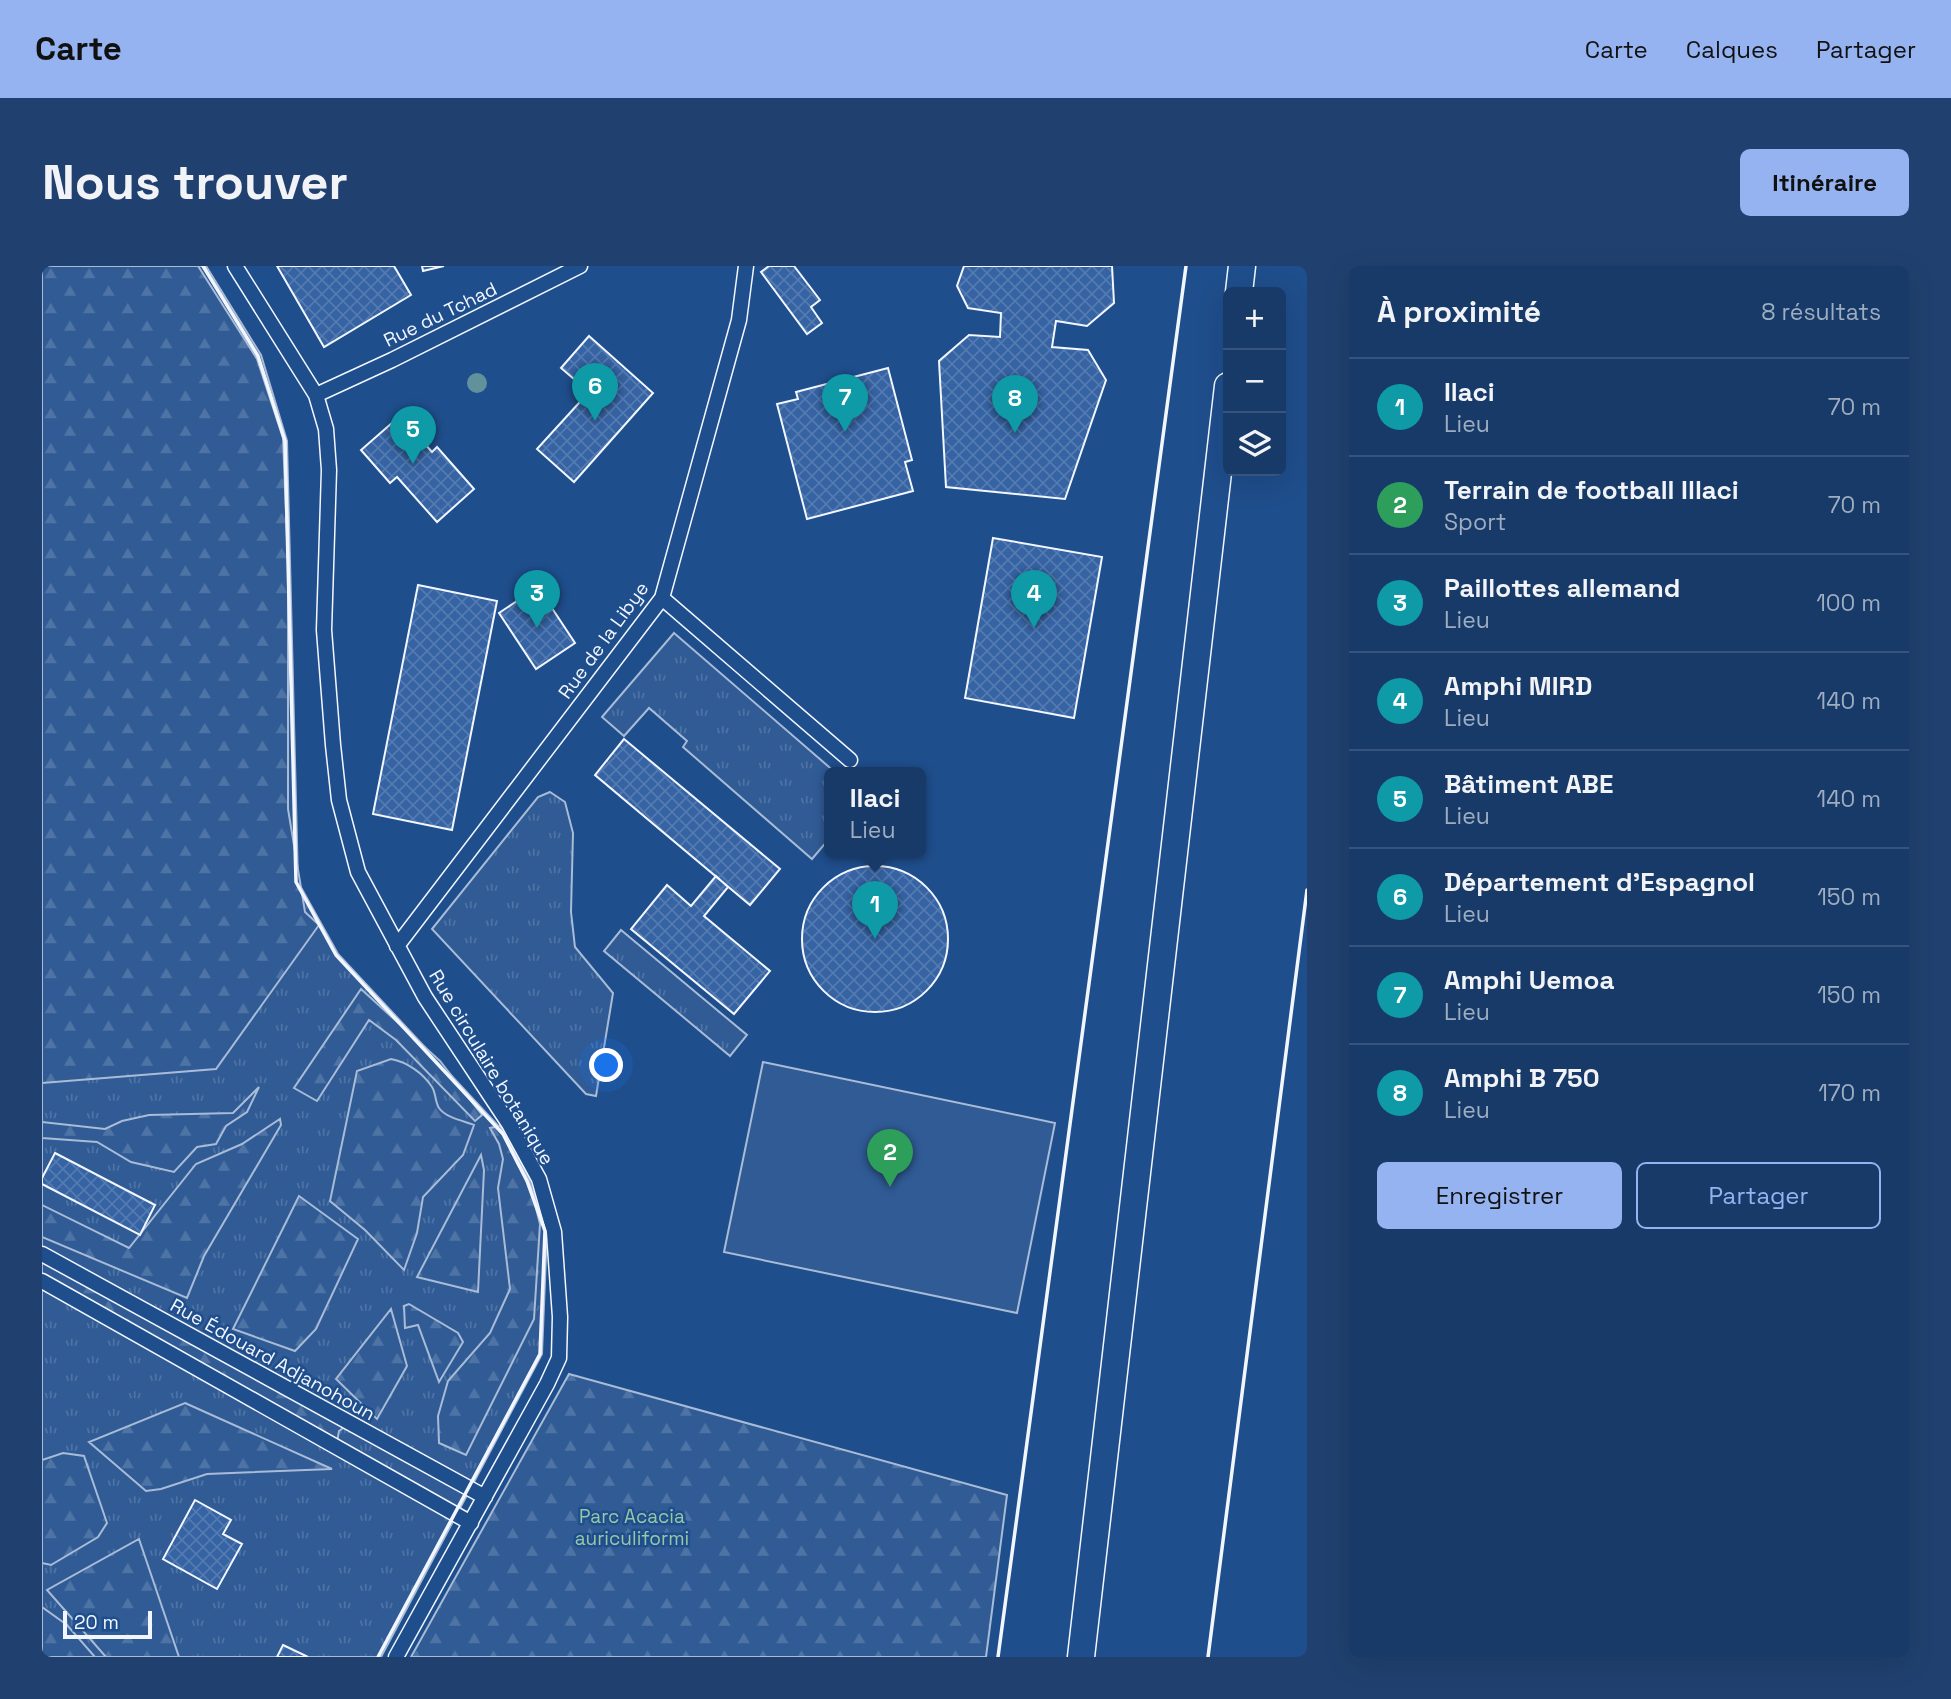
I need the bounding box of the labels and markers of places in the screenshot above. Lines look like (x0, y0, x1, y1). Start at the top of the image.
pin: 6 (572, 363, 618, 421)
pin: 7 (822, 374, 868, 432)
pin: 8 (992, 375, 1038, 433)
pin: 5 (390, 406, 436, 464)
pin: 3 (514, 570, 560, 628)
pin: 4 (1011, 570, 1057, 628)
pin: 1 (852, 881, 898, 939)
pin: 2 (867, 1129, 913, 1187)

